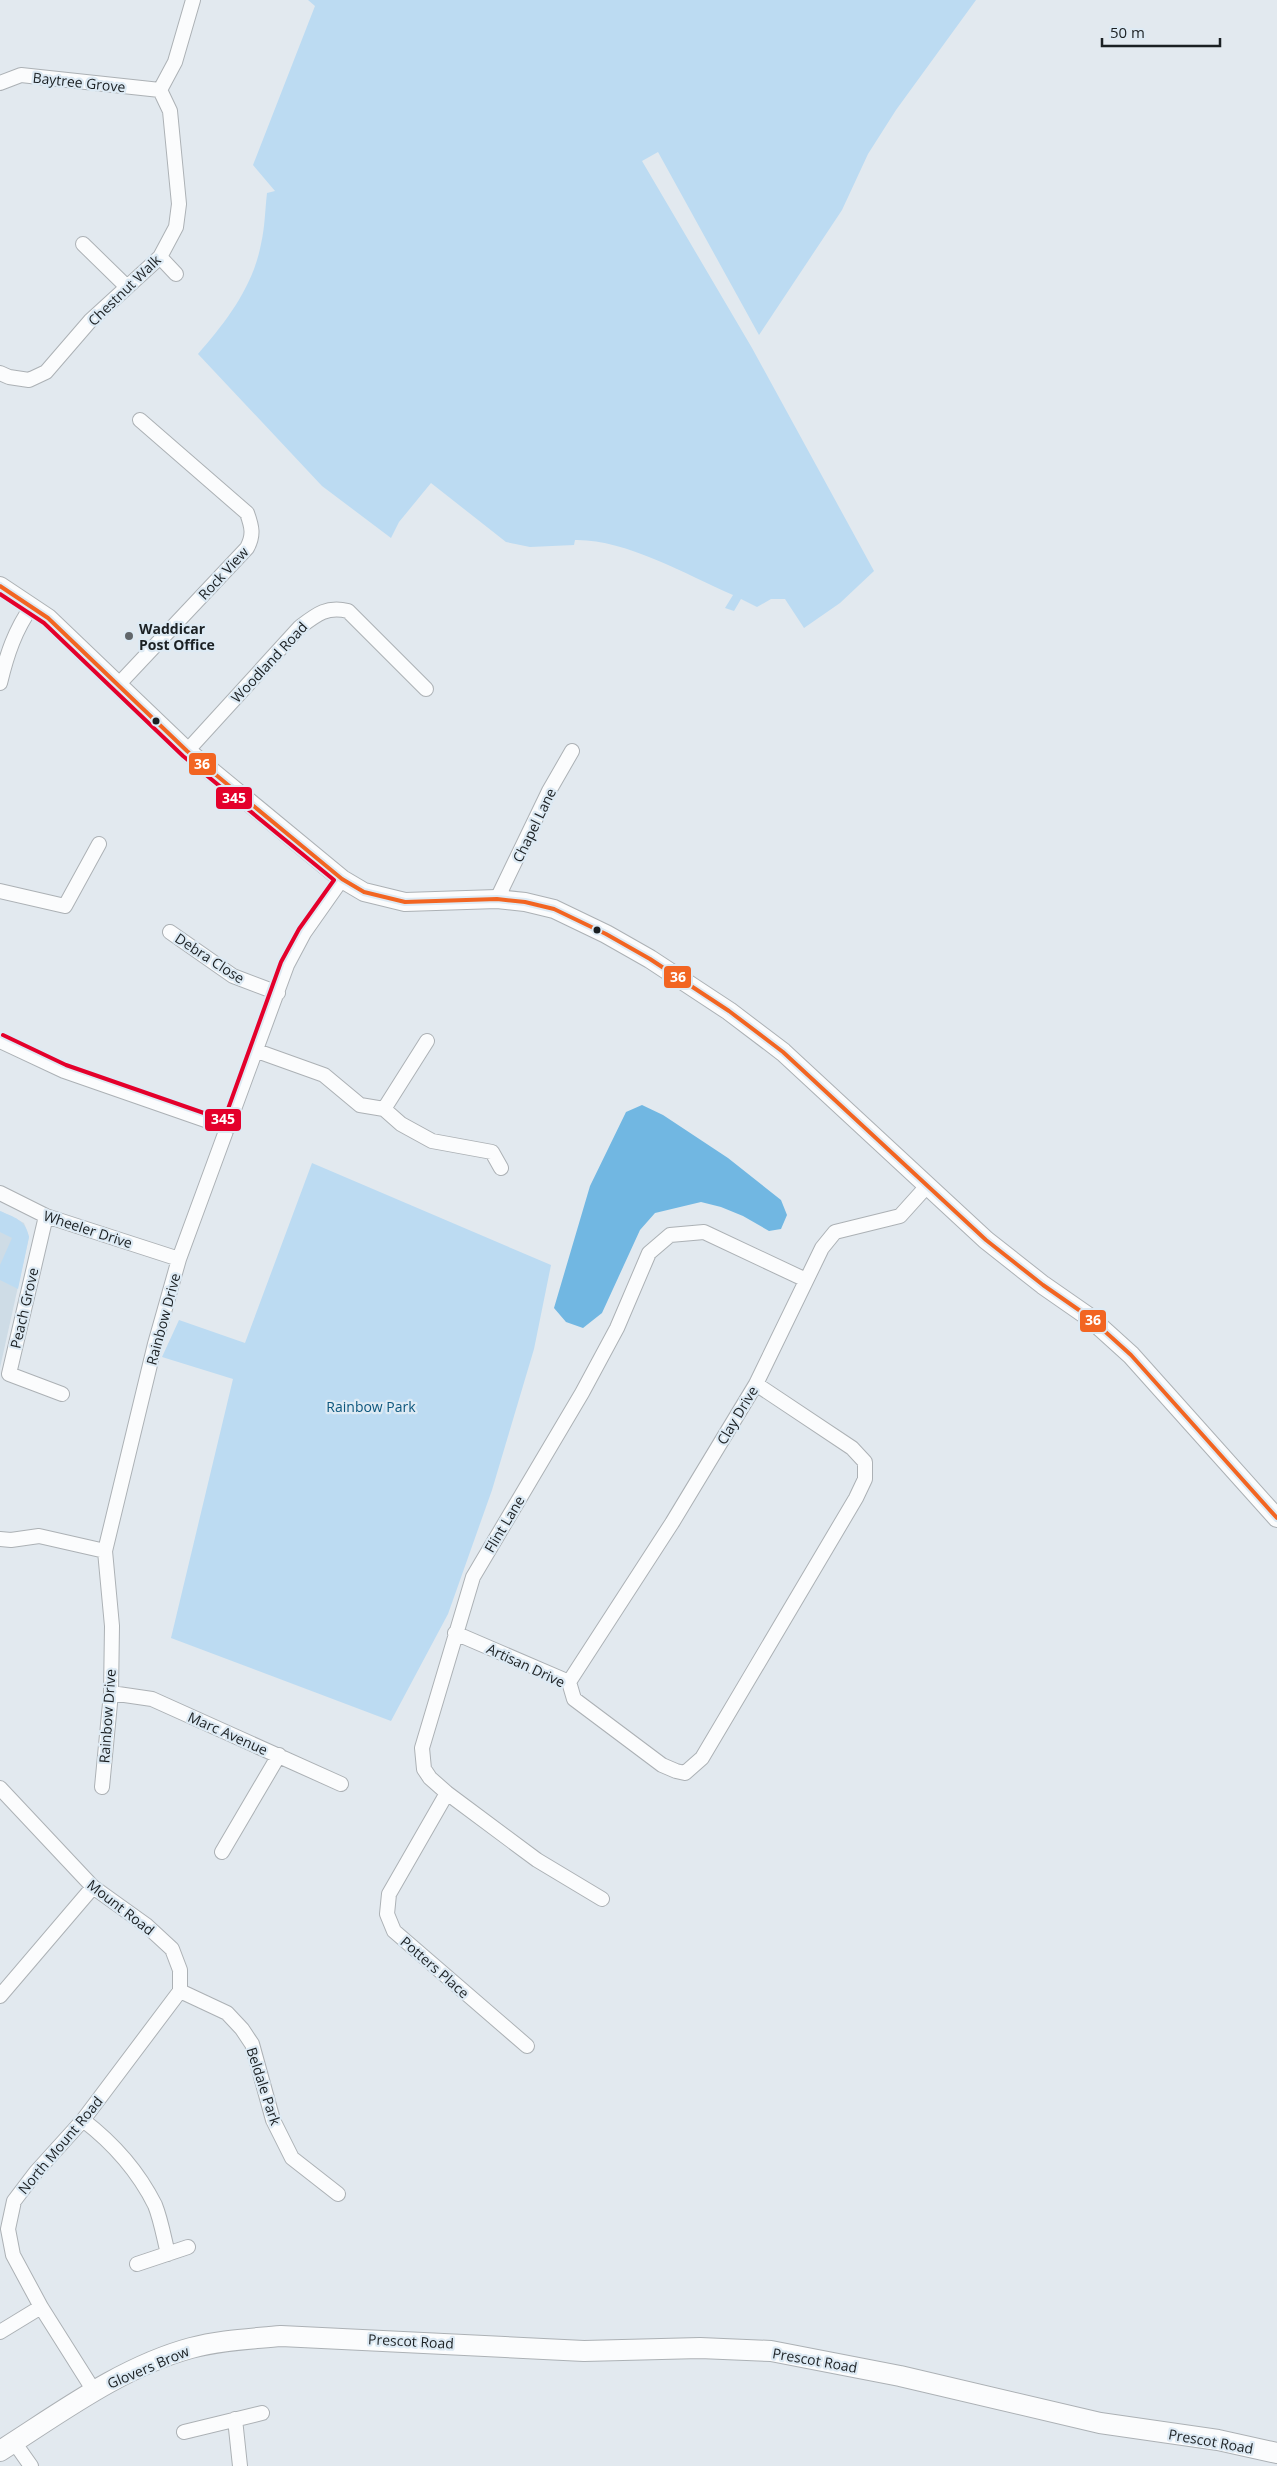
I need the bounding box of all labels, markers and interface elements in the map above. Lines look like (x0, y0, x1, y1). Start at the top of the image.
scale bar (1102, 15, 1220, 47)
text: 50 m (1110, 22, 1145, 42)
street label: Baytree Grove (32, 68, 126, 96)
street label: Chestnut Walk (83, 250, 165, 330)
street label: Rock View (194, 543, 252, 603)
street label: Woodland Road (227, 618, 311, 706)
place label: Waddicar Post Office (139, 619, 215, 654)
marker: Waddicar Post Office (123, 630, 135, 642)
unlabelled marker (151, 716, 161, 726)
line badge: 36 (188, 752, 217, 776)
text: 36 (194, 754, 210, 773)
street label: Chapel Lane (508, 785, 560, 865)
line badge: 345 (215, 786, 253, 810)
text: 345 (222, 788, 246, 807)
unlabelled marker (592, 925, 602, 935)
street label: Debra Close (172, 929, 248, 988)
line badge: 36 (663, 965, 692, 989)
text: 36 (670, 967, 686, 986)
line badge: 345 (204, 1108, 242, 1132)
text: 345 (211, 1109, 235, 1128)
street label: Wheeler Drive (41, 1206, 135, 1252)
street label: Peach Grove (6, 1266, 43, 1350)
street label: Rainbow Drive (142, 1271, 184, 1367)
line badge: 36 (1079, 1309, 1107, 1333)
text: 36 (1085, 1310, 1101, 1329)
street label: Clay Drive (712, 1382, 762, 1448)
park label: Rainbow Park (326, 1397, 416, 1416)
street label: Flint Lane (480, 1492, 528, 1556)
street label: Artisan Drive (484, 1639, 568, 1691)
street label: Rainbow Drive (94, 1668, 120, 1764)
street label: Marc Avenue (185, 1707, 271, 1759)
street label: Mount Road (84, 1875, 158, 1939)
street label: Potters Place (397, 1932, 473, 2002)
street label: Beldale Park (242, 2044, 286, 2128)
street label: North Mount Road (13, 2092, 107, 2198)
street label: Prescot Road (368, 2329, 454, 2353)
street label: Glovers Brow (104, 2341, 192, 2393)
street label: Prescot Road (771, 2343, 859, 2377)
street label: Prescot Road (1167, 2424, 1255, 2458)

